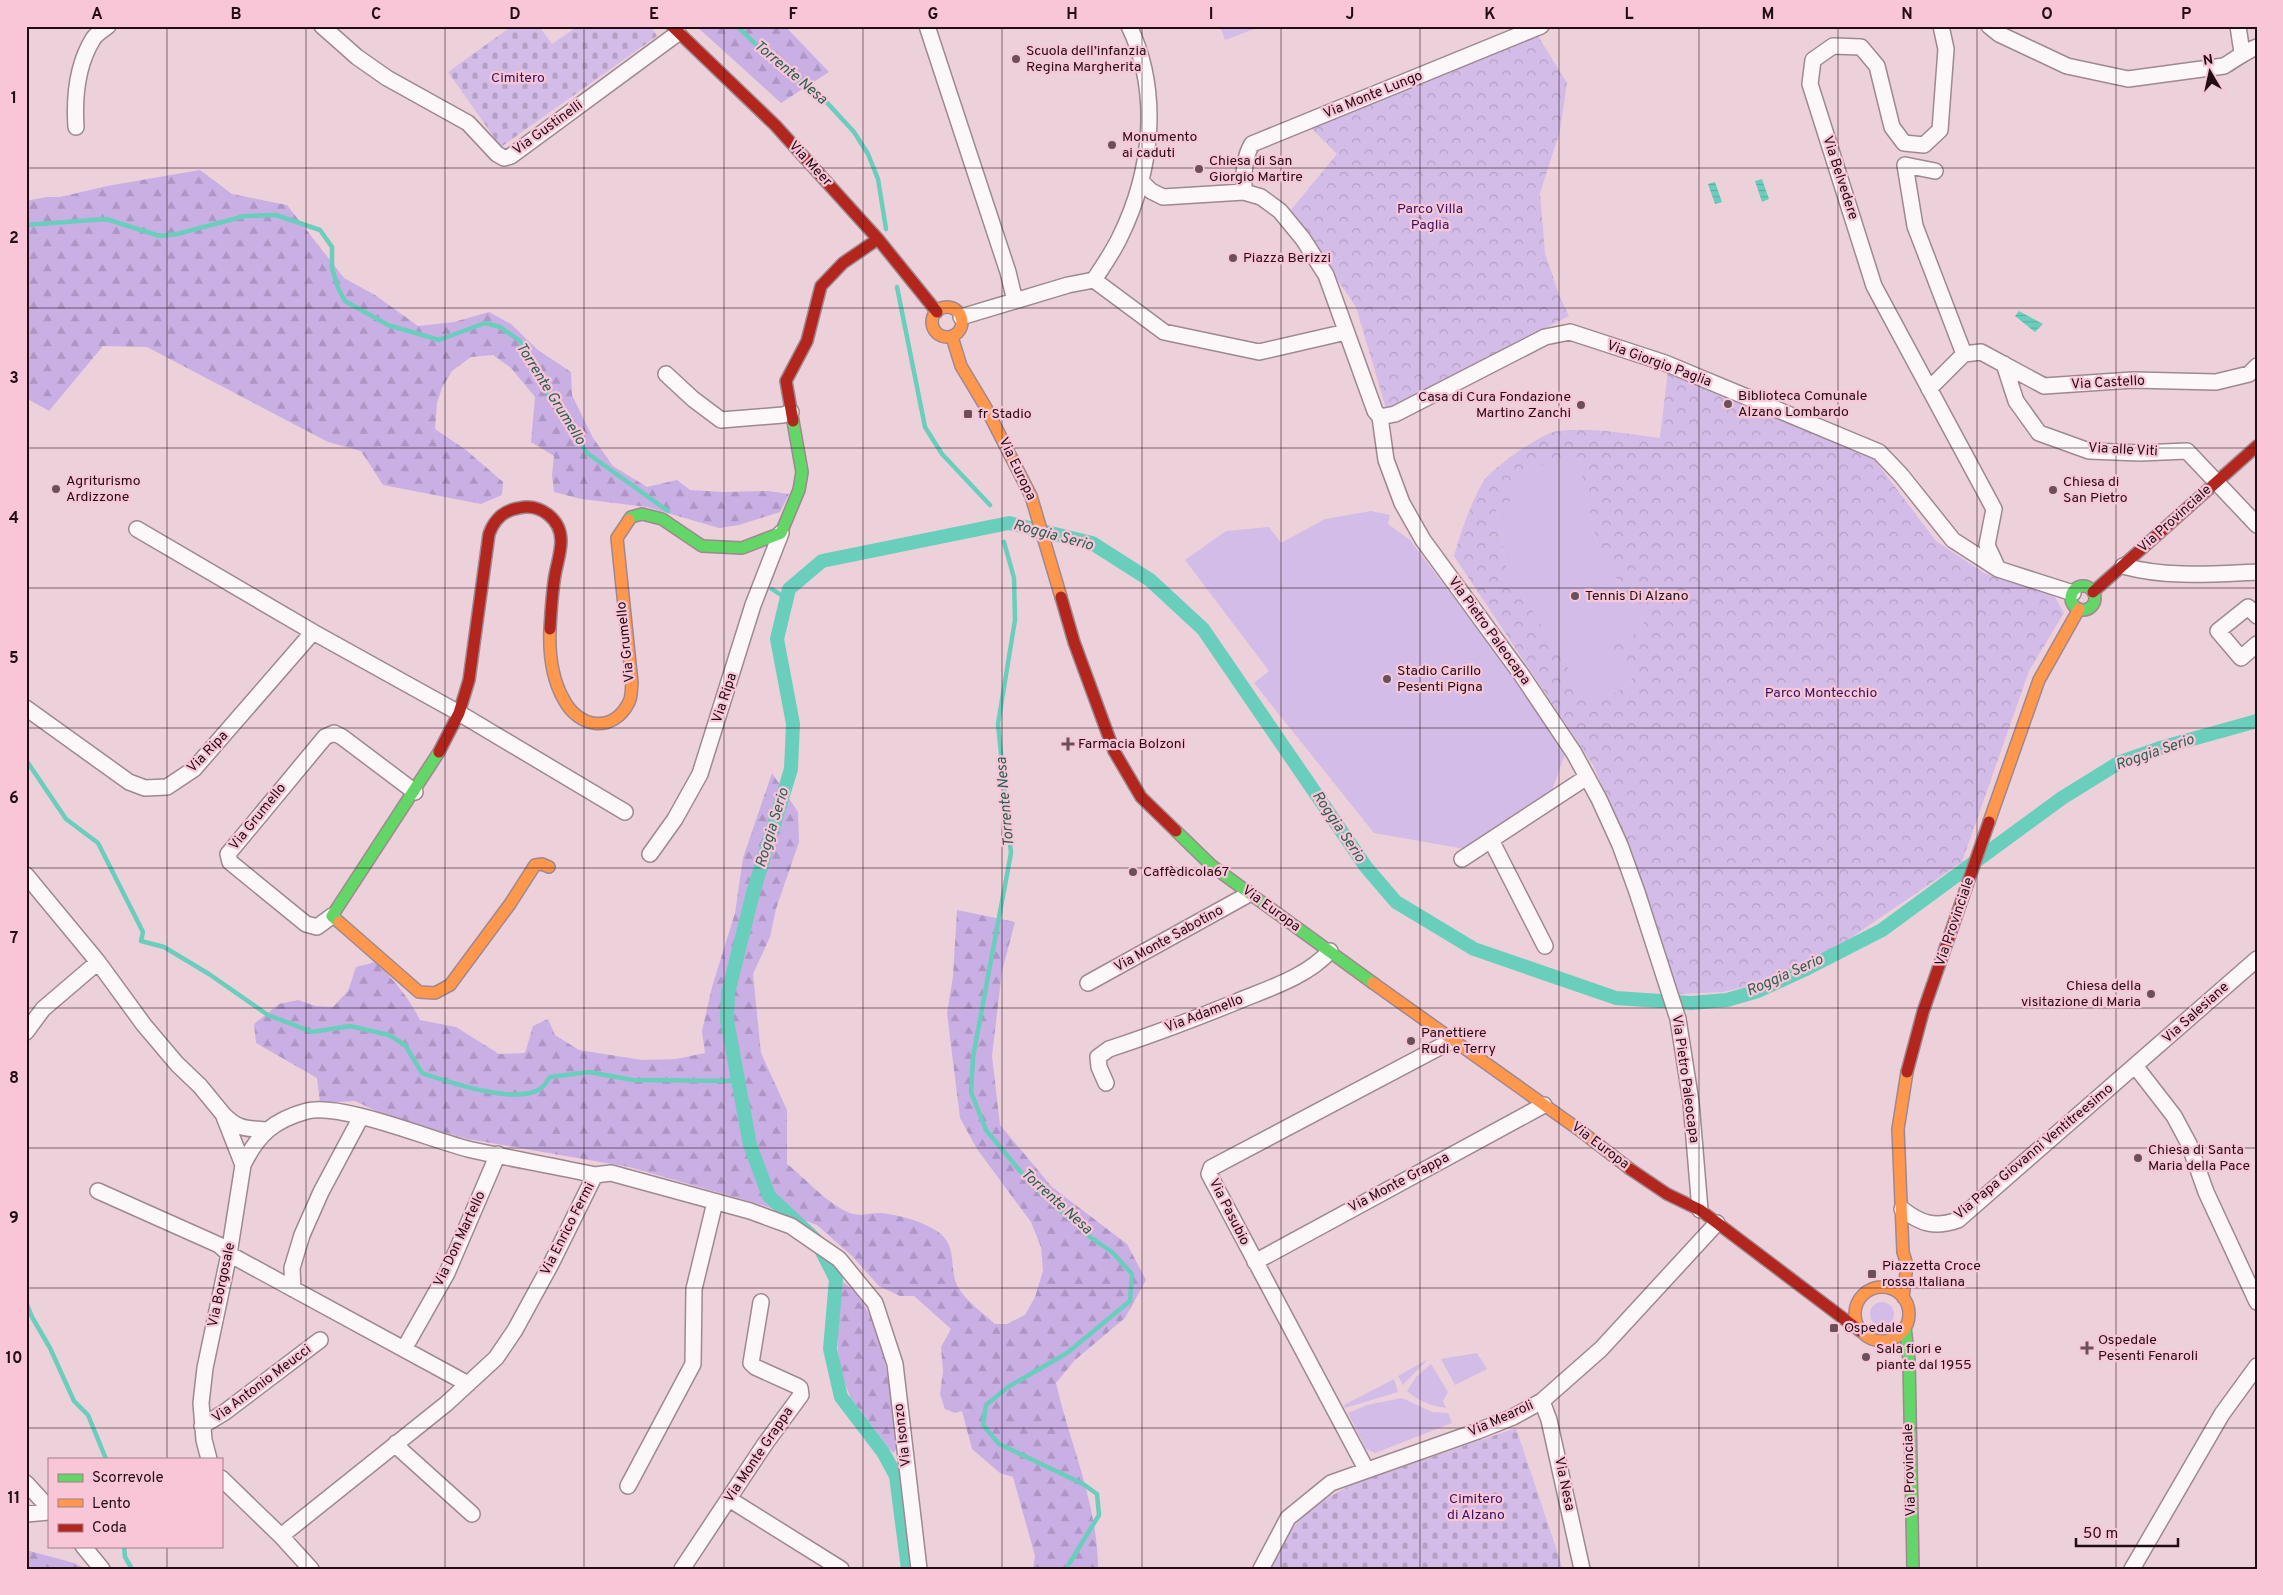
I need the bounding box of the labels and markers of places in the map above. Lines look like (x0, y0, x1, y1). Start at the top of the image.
place label: Scuola dell’infanzia Regina Margherita (1026, 43, 1146, 76)
marker: Scuola dell’infanzia Regina Margherita (1010, 53, 1022, 65)
place label: Monumento ai caduti (1122, 129, 1197, 162)
marker: Monumento ai caduti (1106, 139, 1118, 151)
place label: Chiesa di San Giorgio Martire (1209, 153, 1303, 186)
marker: Chiesa di San Giorgio Martire (1193, 163, 1205, 175)
place label: Piazza Berizzi (1243, 250, 1331, 267)
marker: Piazza Berizzi (1227, 252, 1239, 264)
place label: Biblioteca Comunale Alzano Lombardo (1738, 388, 1867, 421)
place label: Casa di Cura Fondazione Martino Zanchi (1418, 389, 1571, 422)
marker: Biblioteca Comunale Alzano Lombardo (1722, 398, 1734, 410)
marker: Casa di Cura Fondazione Martino Zanchi (1575, 399, 1587, 411)
place label: fr Stadio (978, 406, 1032, 423)
marker: fr Stadio (962, 408, 974, 420)
place label: Agriturismo Ardizzone (66, 473, 141, 506)
place label: Chiesa di San Pietro (2063, 474, 2128, 507)
marker: Agriturismo Ardizzone (50, 483, 62, 495)
marker: Chiesa di San Pietro (2047, 484, 2059, 496)
place label: Tennis Di Alzano (1585, 588, 1689, 605)
marker: Tennis Di Alzano (1569, 590, 1581, 602)
place label: Stadio Carillo Pesenti Pigna (1397, 663, 1483, 696)
marker: Stadio Carillo Pesenti Pigna (1381, 673, 1393, 685)
place label: Farmacia Bolzoni (1078, 736, 1185, 753)
marker: Farmacia Bolzoni (1062, 738, 1074, 750)
place label: Caffèdicola67 (1143, 864, 1229, 881)
marker: Caffèdicola67 (1127, 866, 1139, 878)
place label: Chiesa della visitazione di Maria (2021, 978, 2141, 1011)
marker: Chiesa della visitazione di Maria (2145, 988, 2157, 1000)
place label: Panettiere Rudi e Terry (1421, 1025, 1496, 1058)
marker: Panettiere Rudi e Terry (1405, 1035, 1417, 1047)
place label: Chiesa di Santa Maria della Pace (2148, 1142, 2250, 1175)
marker: Chiesa di Santa Maria della Pace (2132, 1152, 2144, 1164)
place label: Piazzetta Croce rossa Italiana (1882, 1258, 1981, 1291)
marker: Piazzetta Croce rossa Italiana (1866, 1268, 1878, 1280)
place label: Ospedale (1844, 1320, 1903, 1337)
marker: Ospedale (1828, 1322, 1840, 1334)
place label: Ospedale Pesenti Fenaroli (2098, 1332, 2198, 1365)
place label: Sala fiori e piante dal 1955 (1876, 1341, 1972, 1374)
marker: Ospedale Pesenti Fenaroli (2080, 1341, 2094, 1355)
marker: Sala fiori e piante dal 1955 (1860, 1351, 1872, 1363)

